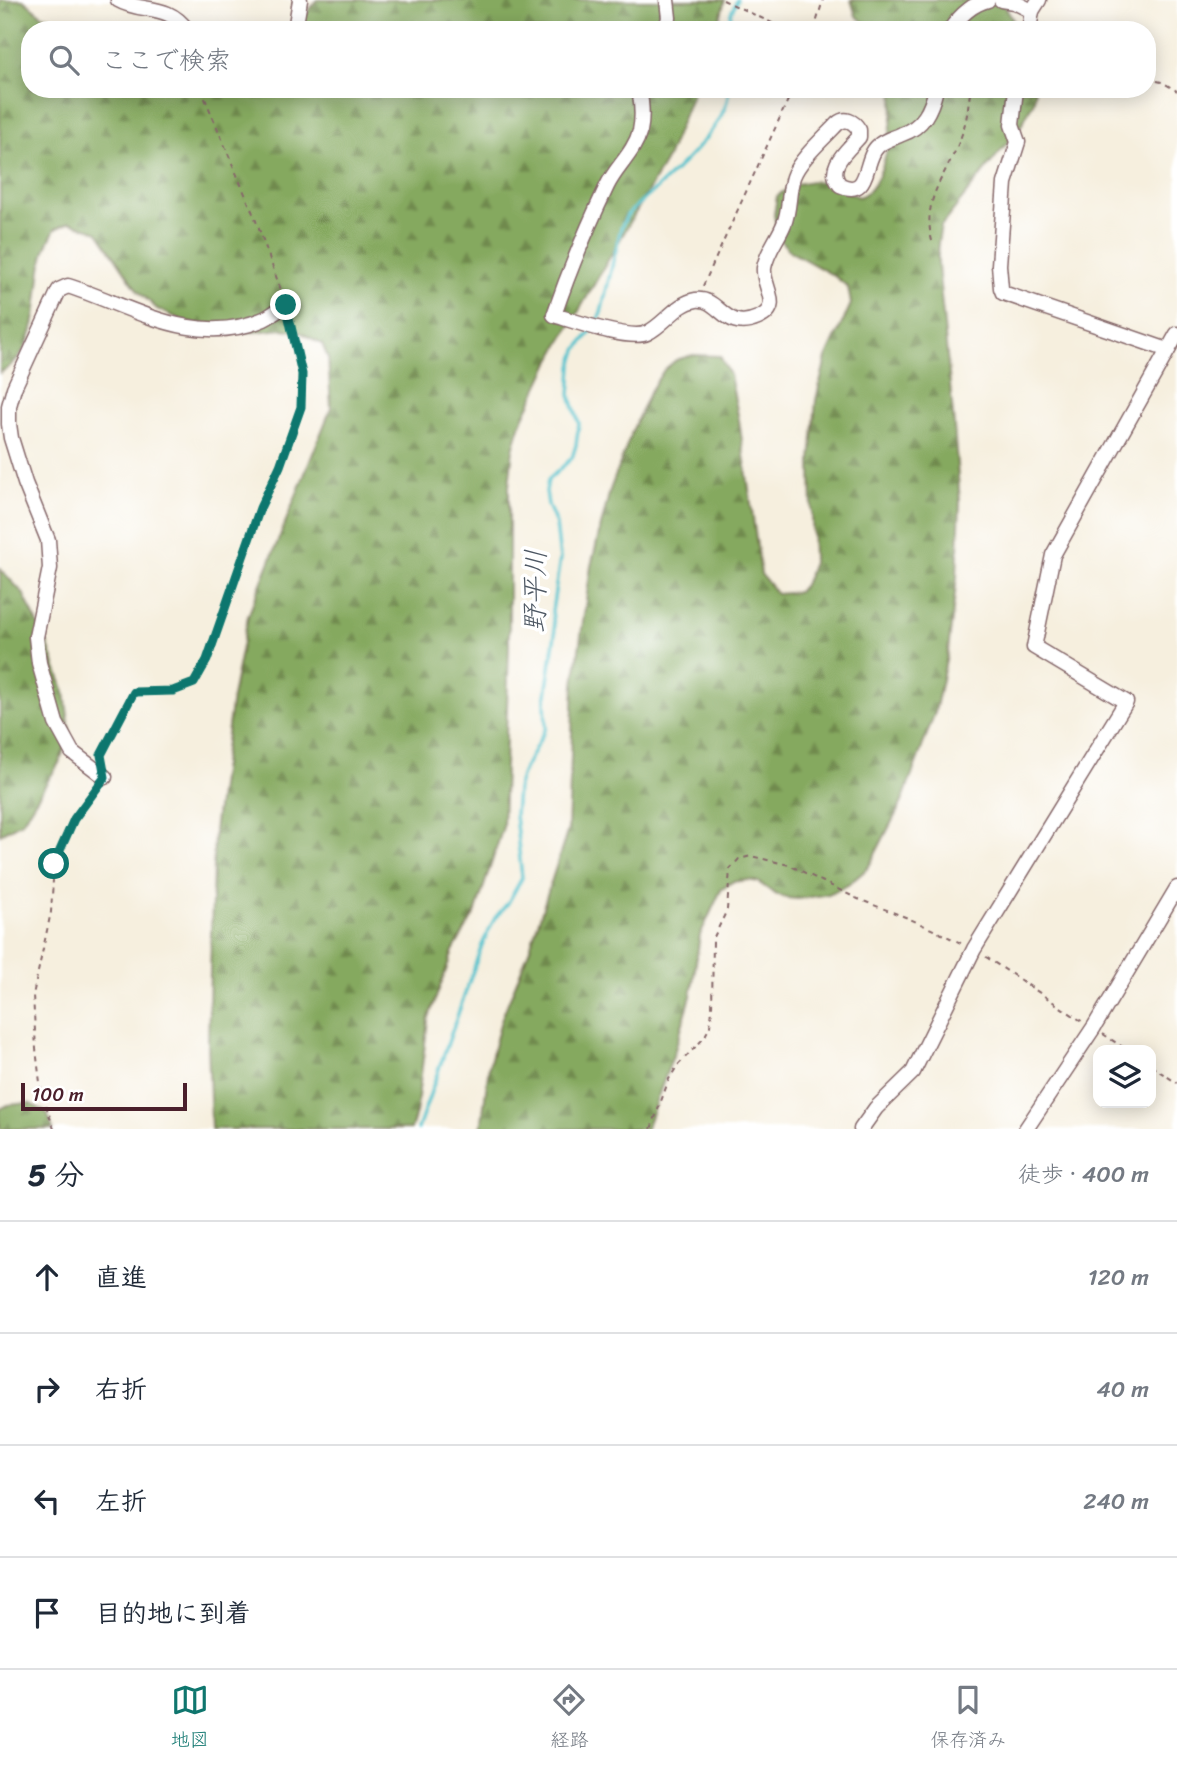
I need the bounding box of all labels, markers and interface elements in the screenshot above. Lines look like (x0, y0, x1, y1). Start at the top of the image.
search box (21, 21, 1156, 98)
text: ここで検索 (101, 37, 231, 83)
icon: search (45, 41, 83, 79)
route end (270, 289, 301, 320)
water label: 野平川 (510, 549, 560, 633)
route start (38, 848, 69, 879)
map controls (1093, 1045, 1156, 1108)
button: layers (1093, 1045, 1156, 1108)
text: 100 m (32, 1078, 84, 1111)
scale bar (21, 1080, 187, 1112)
text: 5 分 (28, 1148, 84, 1202)
text: 徒歩 · 400 m (1018, 1154, 1149, 1195)
text: 直進 (95, 1254, 147, 1300)
text: 120 m (1088, 1257, 1149, 1298)
icon: ahead (28, 1258, 66, 1296)
text: 右折 (95, 1366, 147, 1412)
text: 40 m (1096, 1369, 1149, 1410)
icon: right (28, 1370, 66, 1408)
text: 左折 (95, 1478, 147, 1524)
text: 240 m (1083, 1481, 1149, 1522)
icon: left (28, 1482, 66, 1520)
text: 目的地に到着 (95, 1590, 251, 1636)
icon: arrive (28, 1594, 66, 1632)
tab: 地図 (171, 1681, 209, 1756)
tab: 経路 (550, 1681, 588, 1756)
tab: 保存済み (930, 1681, 1006, 1756)

